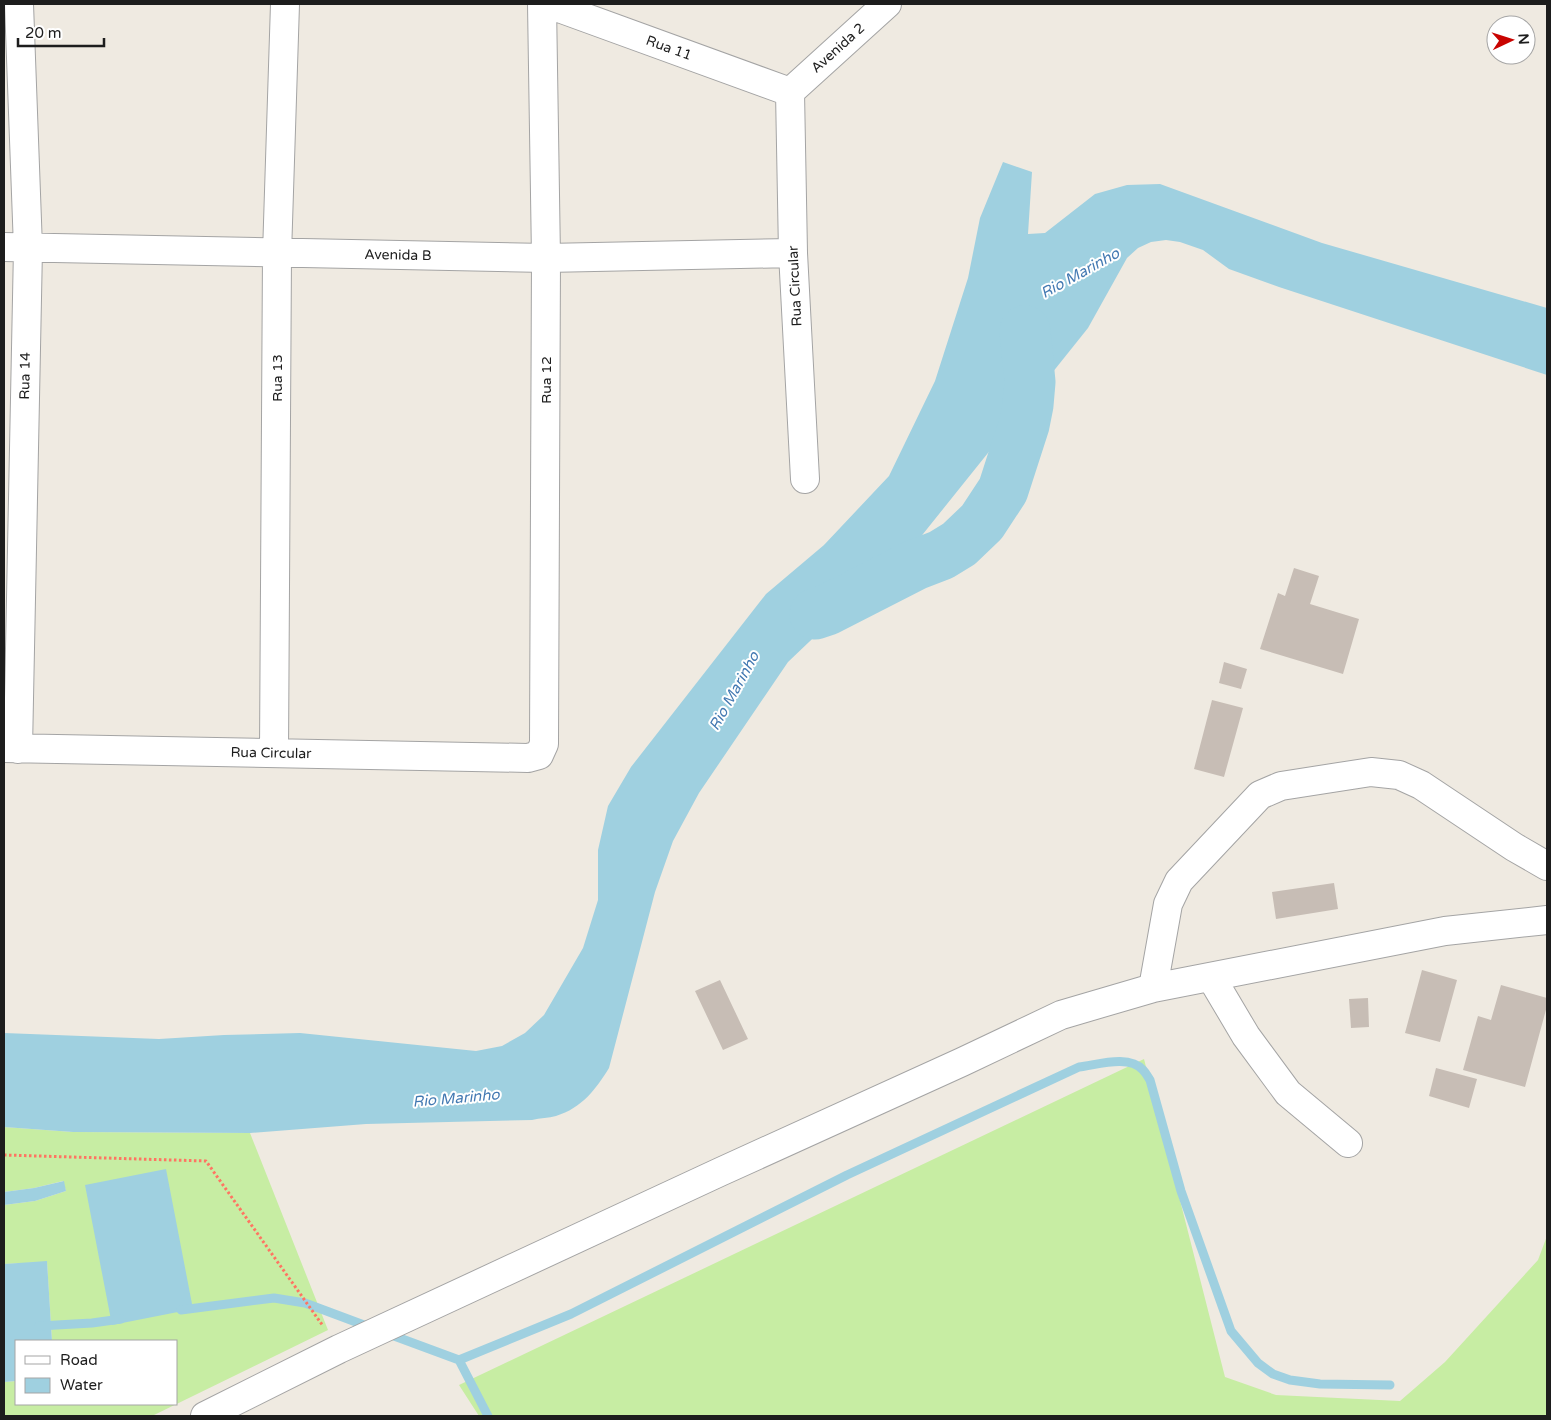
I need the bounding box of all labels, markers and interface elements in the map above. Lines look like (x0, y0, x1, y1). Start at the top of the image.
scale bar (18, 15, 104, 47)
north arrow (1486, 15, 1536, 65)
street label: Avenida 2 (808, 19, 868, 77)
text: 20 m (25, 24, 62, 42)
street label: Rua 11 (644, 32, 694, 64)
text: N (1515, 33, 1532, 45)
street label: Rua Circular (784, 244, 806, 327)
water label: Rio Marinho (1037, 244, 1123, 302)
street label: Avenida B (364, 246, 432, 264)
street label: Rua 14 (16, 352, 34, 400)
street label: Rua 13 (269, 354, 286, 402)
street label: Rua 12 (538, 356, 555, 404)
water label: Rio Marinho (705, 648, 763, 734)
street label: Rua Circular (230, 744, 312, 762)
water label: Rio Marinho (412, 1085, 501, 1111)
legend (15, 1340, 178, 1405)
text: Road (60, 1351, 98, 1369)
text: Water (60, 1376, 103, 1394)

